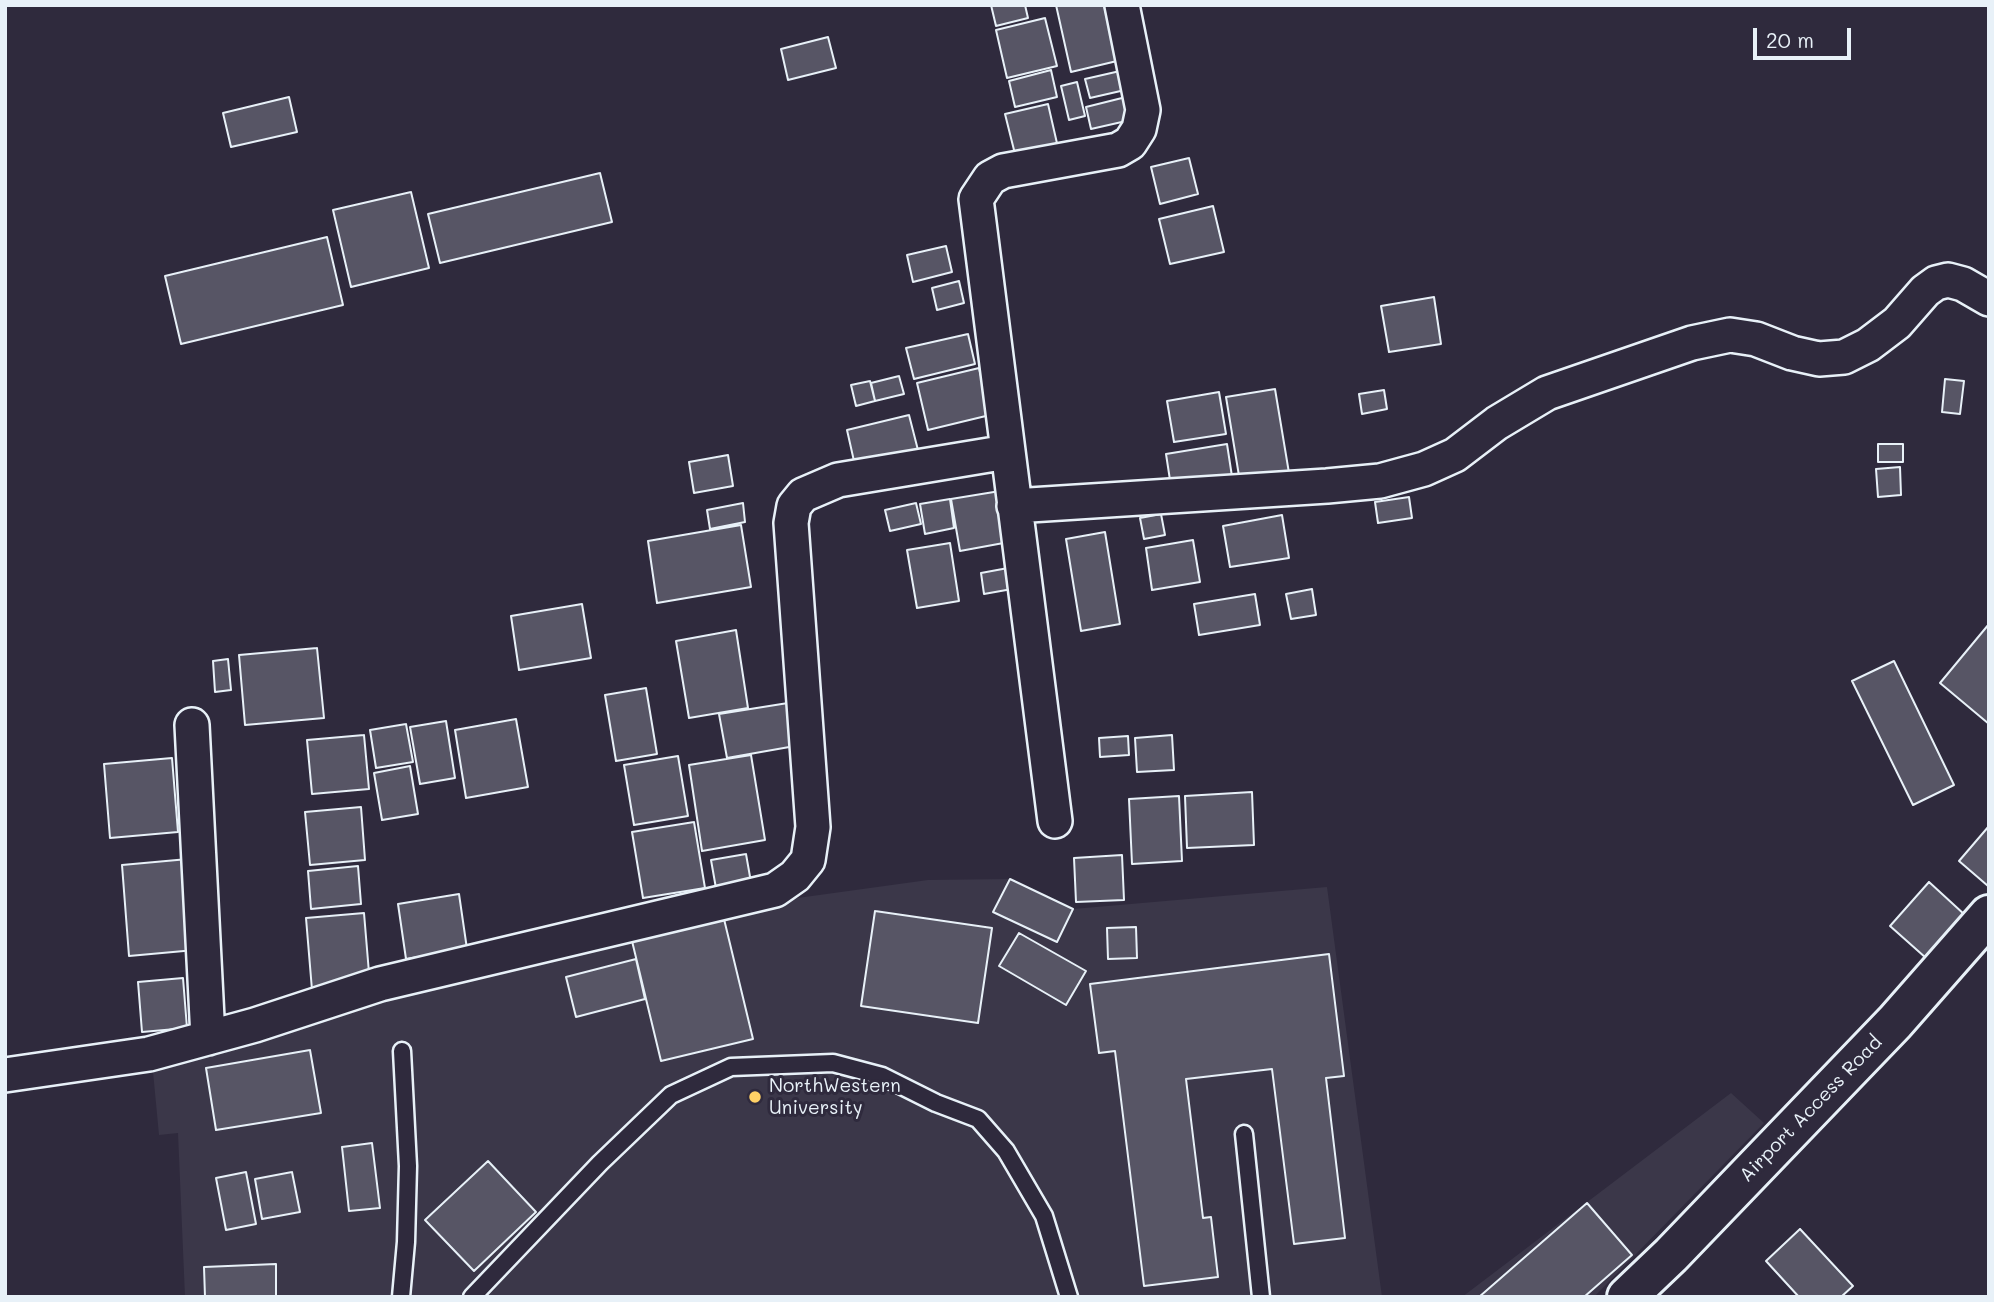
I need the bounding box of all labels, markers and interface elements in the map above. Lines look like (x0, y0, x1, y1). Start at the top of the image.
scale bar (1756, 14, 1854, 58)
text: 20 m (1766, 26, 1814, 53)
street label: Airport Access Road (1735, 1031, 1887, 1187)
place label: NorthWestern University (769, 1075, 901, 1119)
marker: NorthWestern University (747, 1089, 763, 1105)

